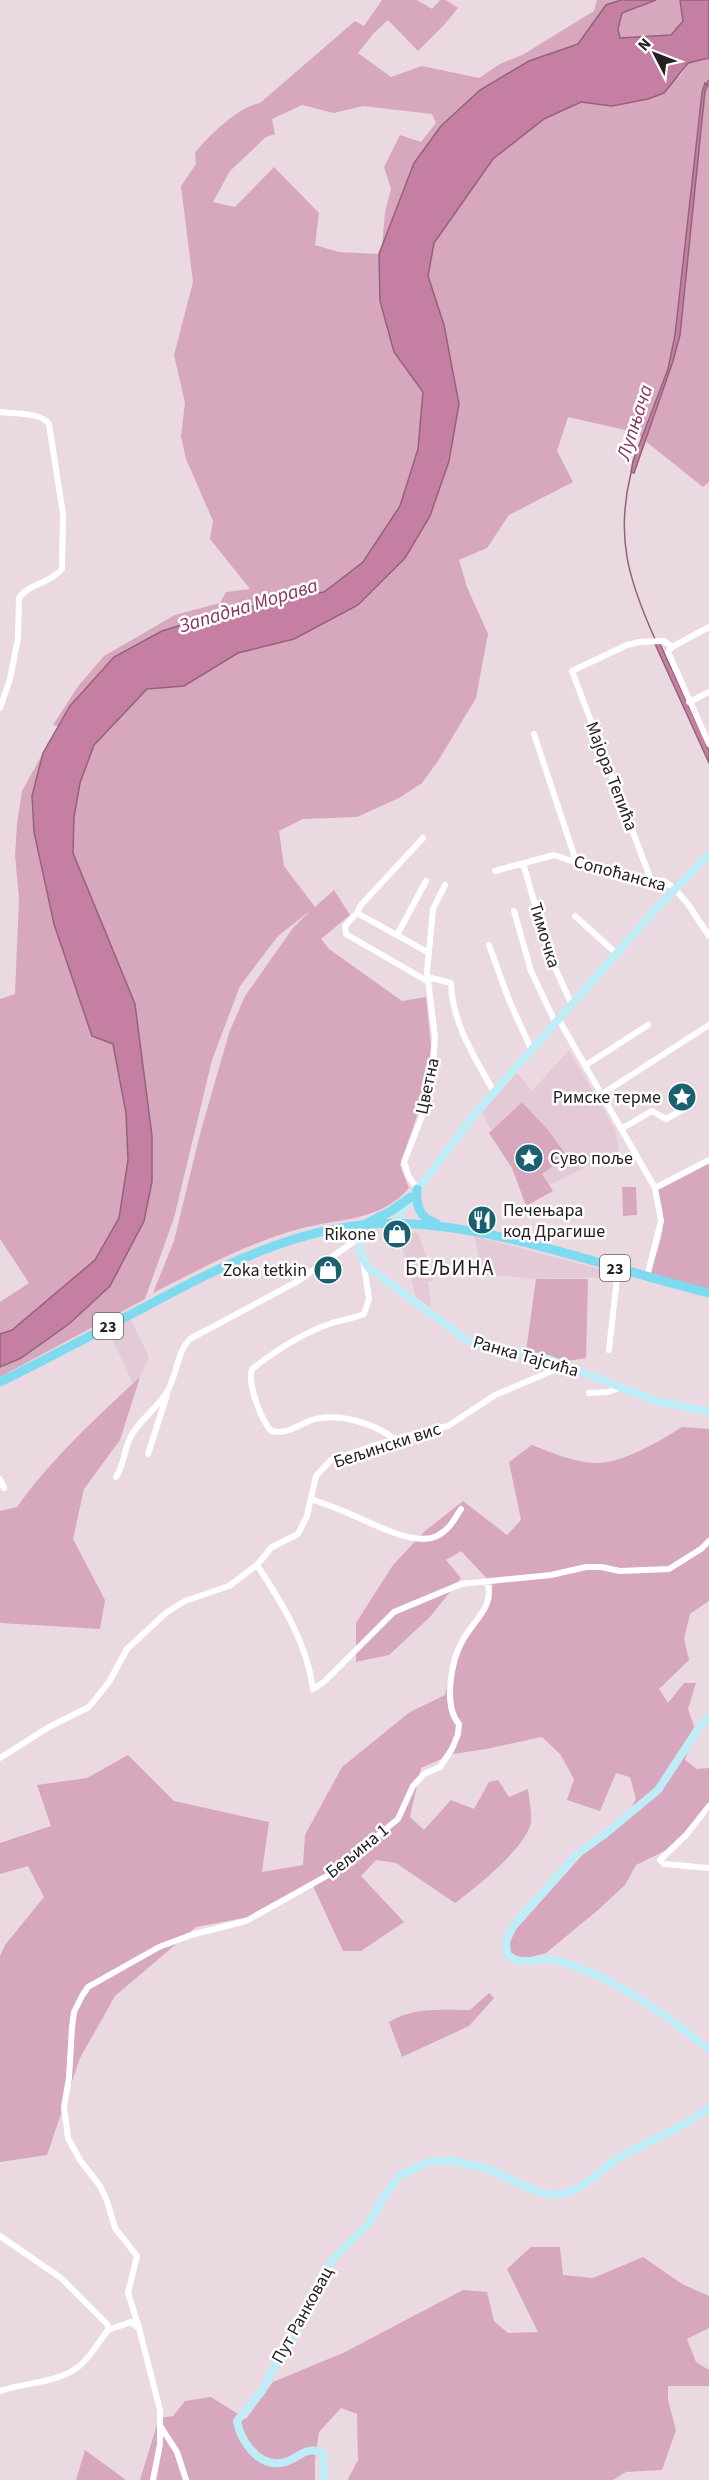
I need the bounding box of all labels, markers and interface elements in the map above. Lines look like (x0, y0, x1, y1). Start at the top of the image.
north arrow (625, 24, 685, 84)
text: N (633, 33, 656, 56)
water label: Лупњача (609, 381, 660, 465)
water label: Западна Морава (175, 571, 322, 640)
street label: Мајора Тепића (579, 718, 644, 834)
street label: Сопоћанска (571, 849, 669, 898)
street label: Тимочка (523, 899, 566, 971)
street label: Цветна (409, 1056, 446, 1117)
place icon: Римске терме (666, 1081, 698, 1113)
place label: Римске терме (553, 1085, 661, 1110)
place icon: Суво поље (513, 1142, 545, 1174)
place label: Суво поље (550, 1146, 633, 1171)
place label: Печењара код Драгише (503, 1198, 605, 1244)
restaurant icon: Печењара код Драгише (466, 1204, 498, 1236)
shop icon: Rikone (381, 1218, 413, 1250)
place label: Rikone (324, 1222, 376, 1247)
district label: БЕЉИНА (405, 1253, 495, 1283)
shop icon: Zoka tetkin (312, 1254, 344, 1286)
road number: 23 (600, 1255, 630, 1281)
place label: Zoka tetkin (223, 1258, 307, 1283)
road number: 23 (93, 1313, 123, 1339)
street label: Ранка Тајсића (470, 1329, 582, 1384)
street label: Бељински вис (330, 1416, 444, 1475)
street label: Бељина 1 (320, 1818, 394, 1885)
street label: Пут Ранковац (266, 2262, 339, 2368)

